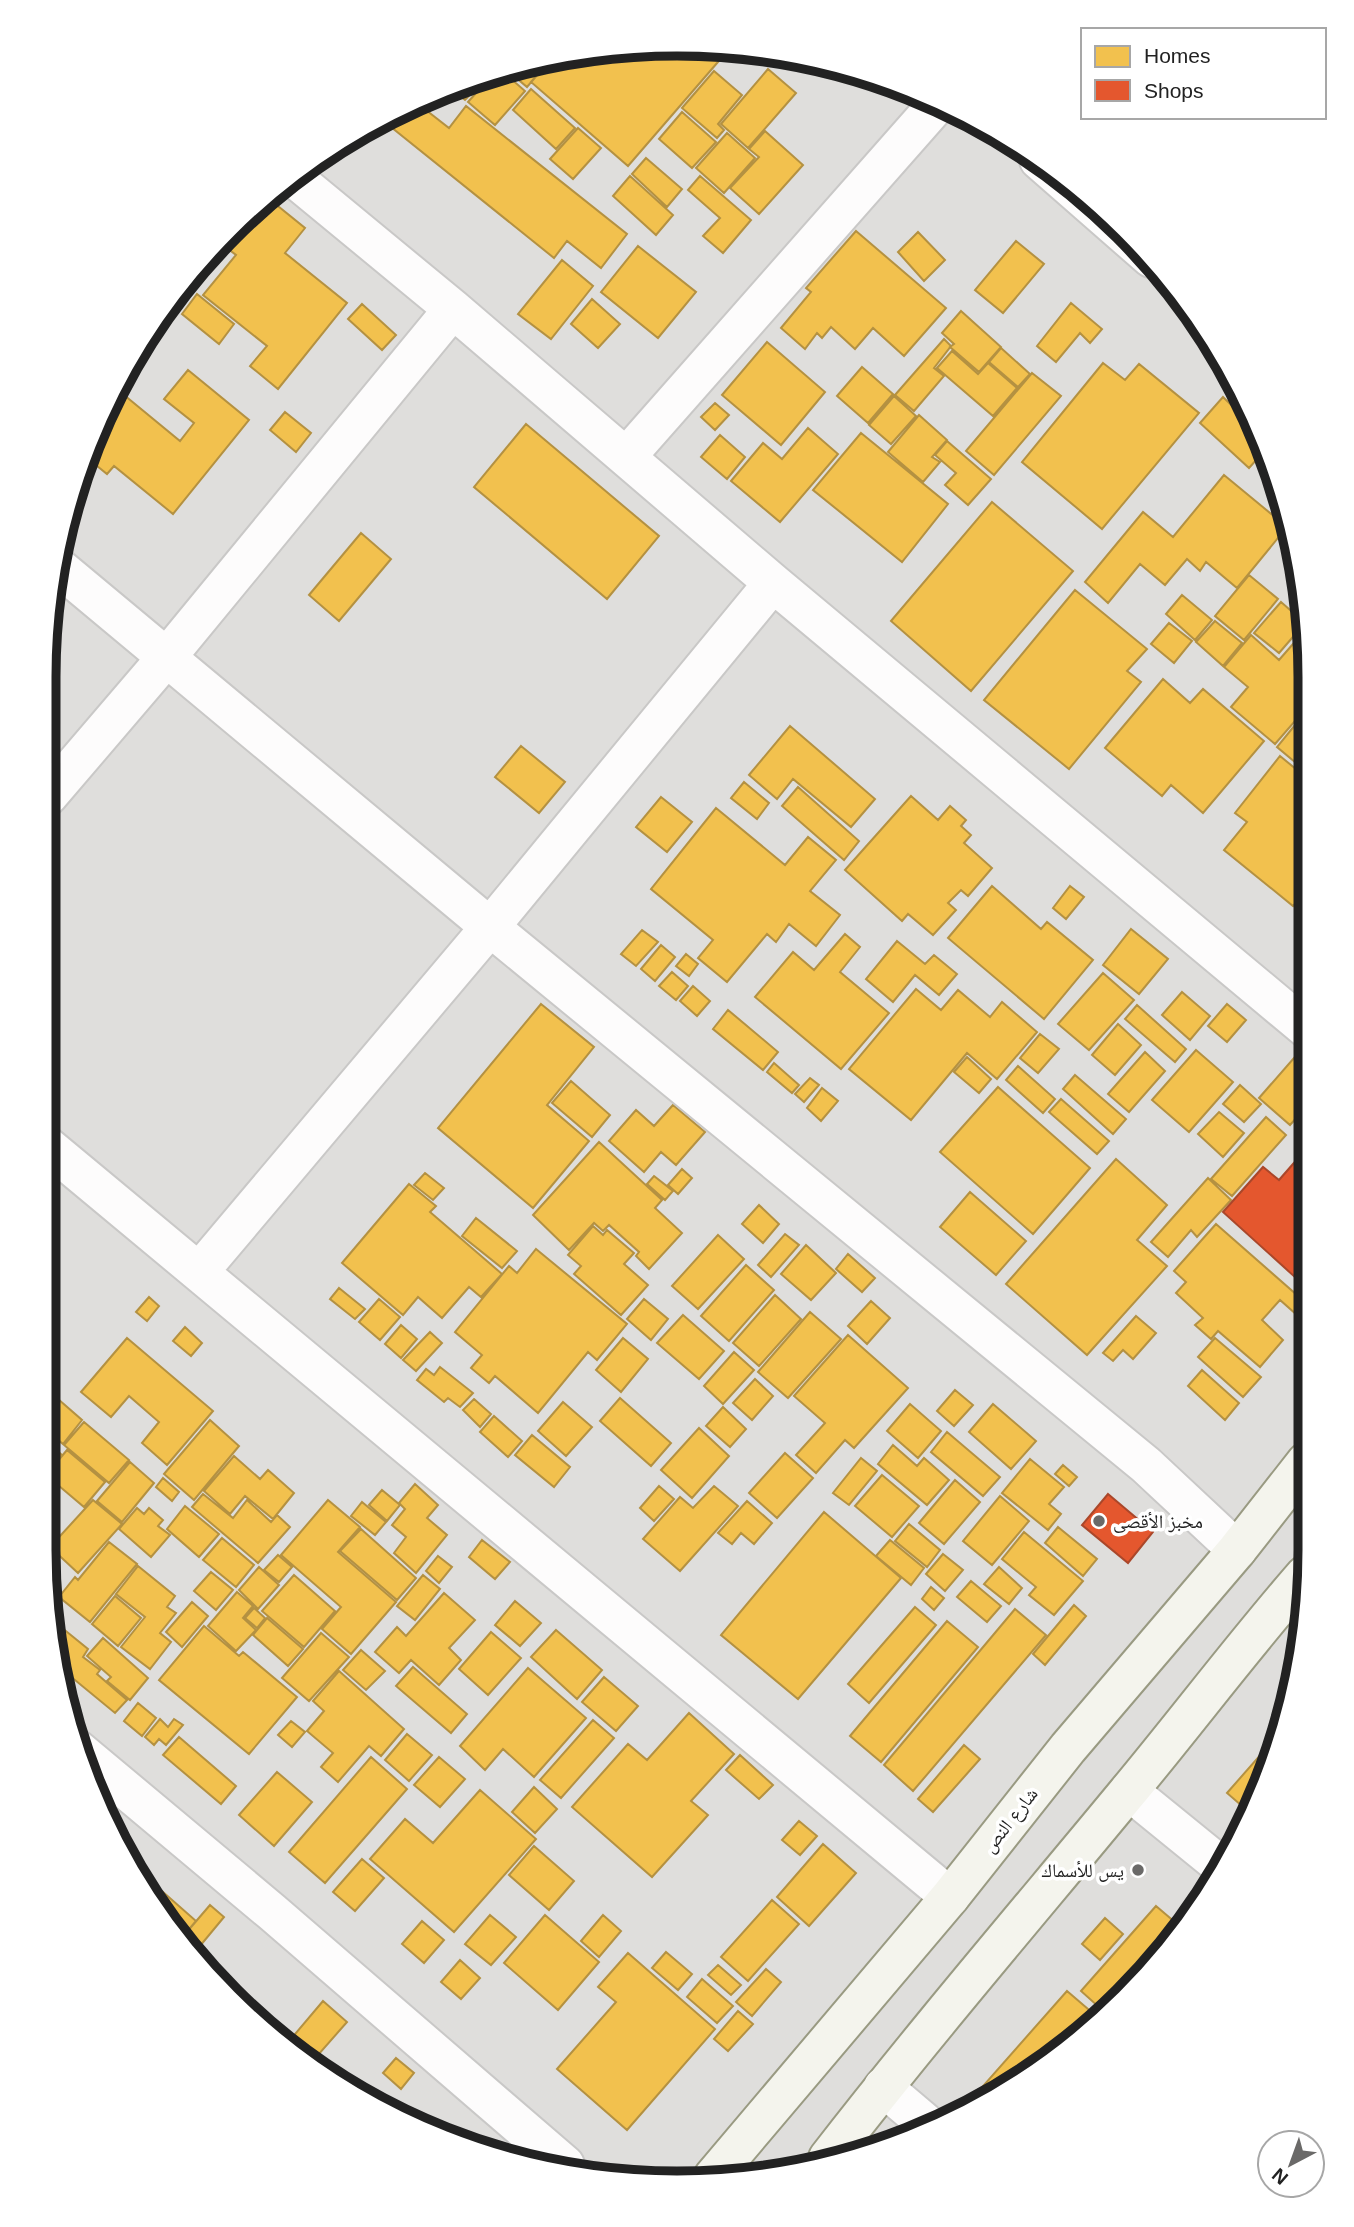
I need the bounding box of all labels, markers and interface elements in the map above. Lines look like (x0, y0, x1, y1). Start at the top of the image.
legend (1081, 28, 1326, 119)
text: Homes (1144, 44, 1211, 67)
text: Shops (1144, 79, 1204, 102)
place label: مخبز الأقصى (1113, 1511, 1203, 1533)
marker: مخبز الأقصى (1091, 1513, 1107, 1529)
street label: شارع النص (978, 1783, 1043, 1857)
place label: يس للأسماك (1042, 1860, 1124, 1882)
marker: يس للأسماك (1130, 1862, 1146, 1878)
north arrow (1256, 2129, 1326, 2199)
text: N (1268, 2164, 1292, 2189)

